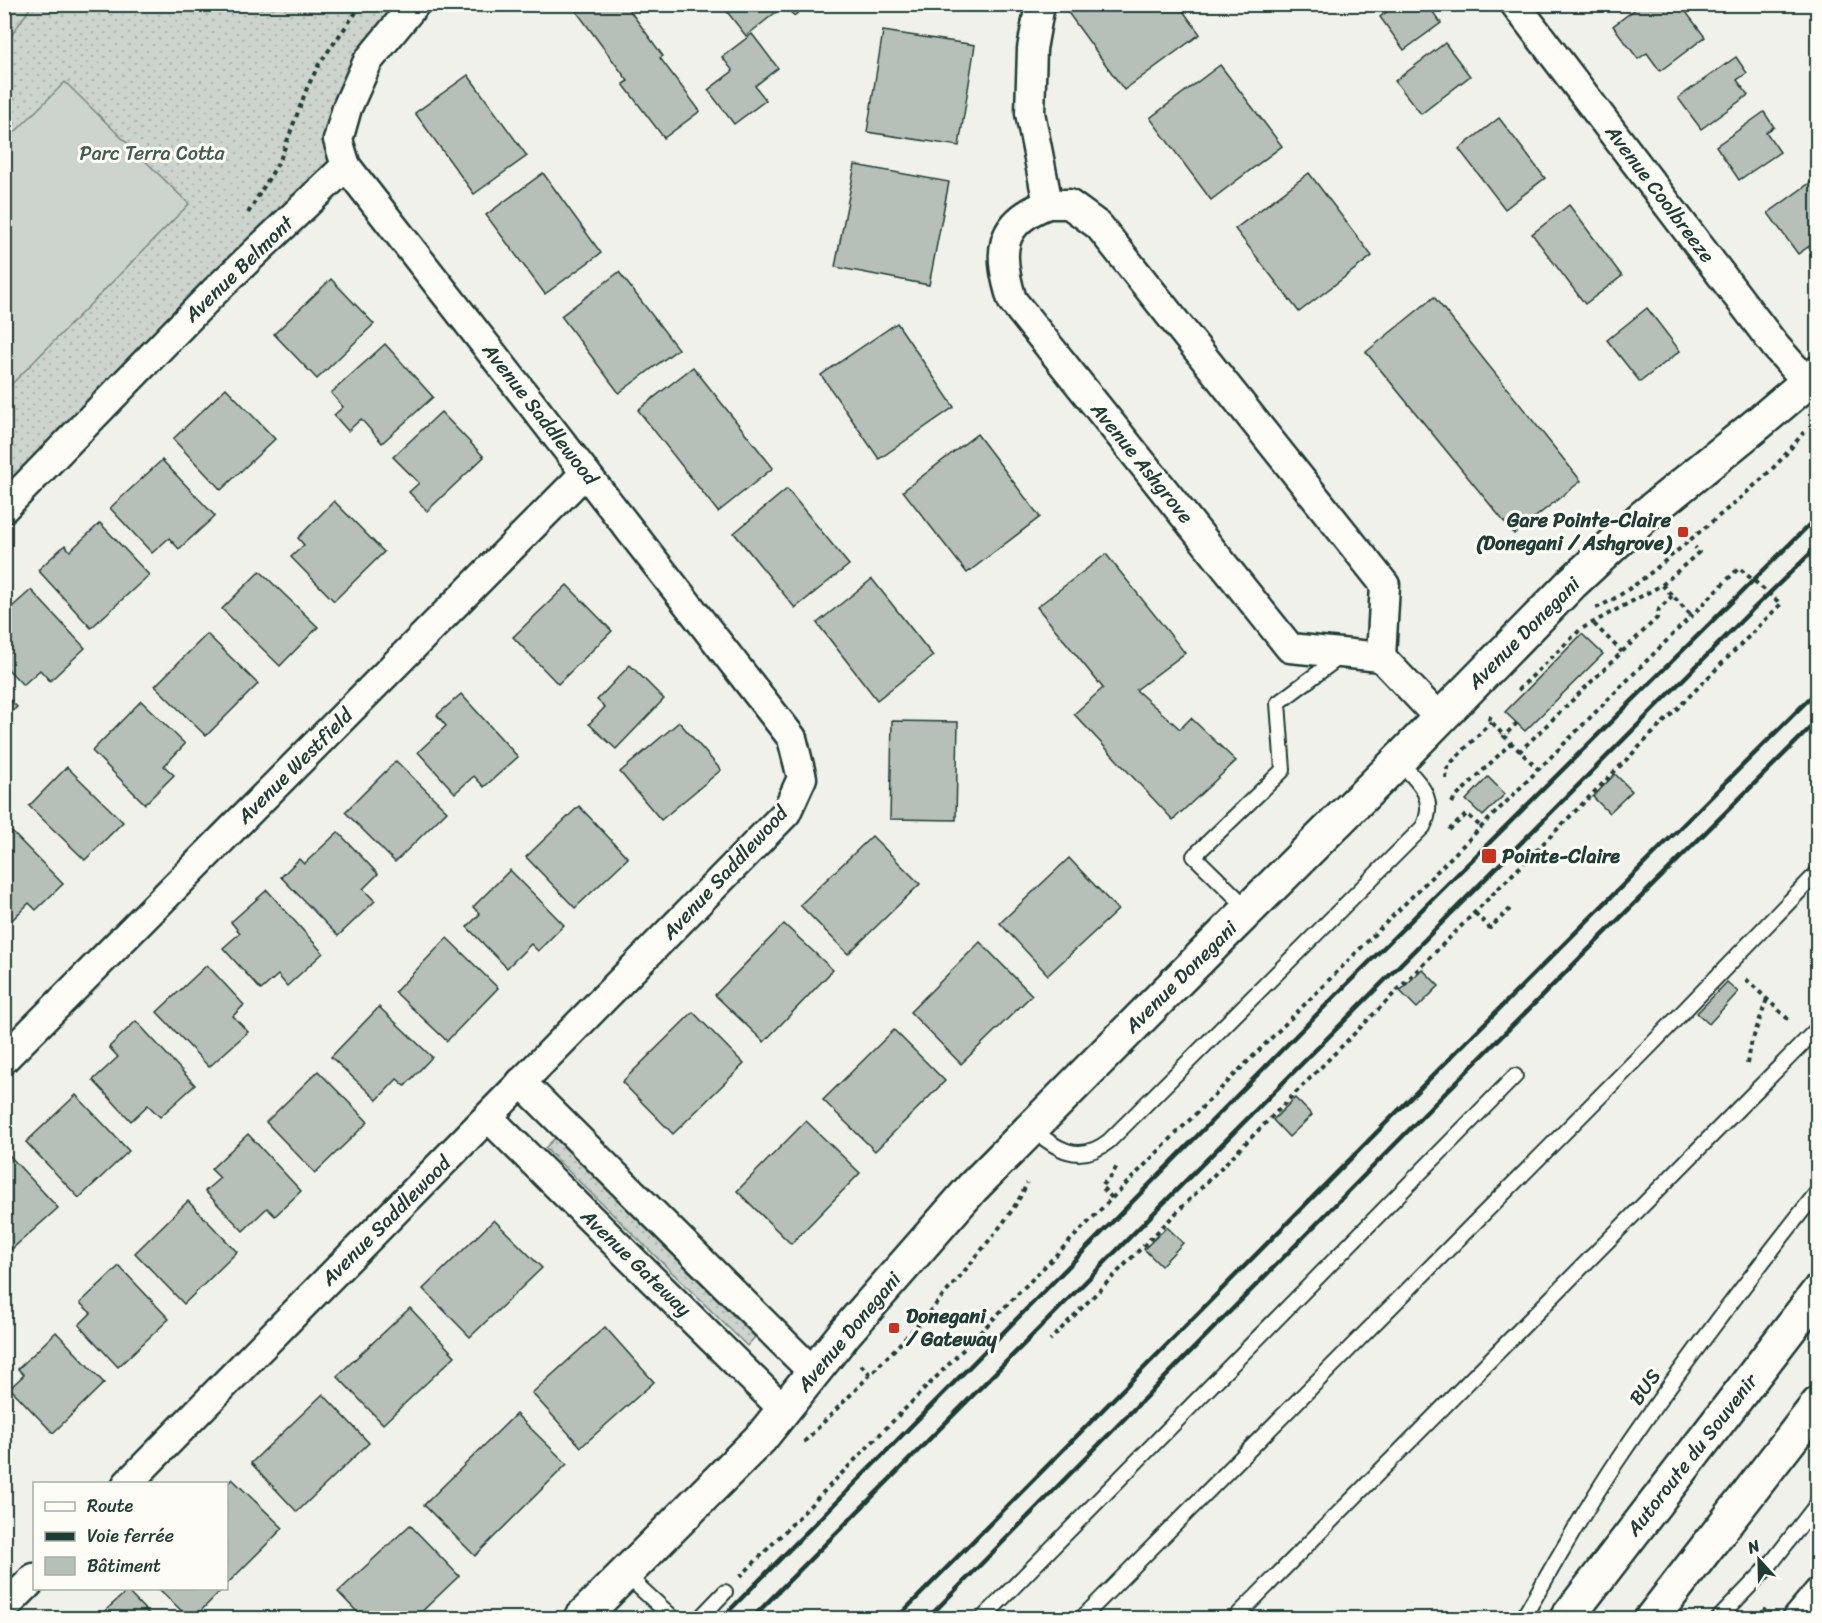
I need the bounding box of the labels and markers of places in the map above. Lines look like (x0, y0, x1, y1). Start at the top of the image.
place label: Gare Pointe-Claire (Donegani / Ashgrove) (1476, 503, 1673, 561)
marker: Gare Pointe-Claire (Donegani / Ashgrove) (1676, 525, 1690, 539)
place label: Pointe-Claire (1502, 839, 1620, 874)
marker: Pointe-Claire (1480, 847, 1498, 865)
place label: Donegani / Gateway (905, 1299, 997, 1357)
marker: Donegani / Gateway (887, 1321, 901, 1335)

